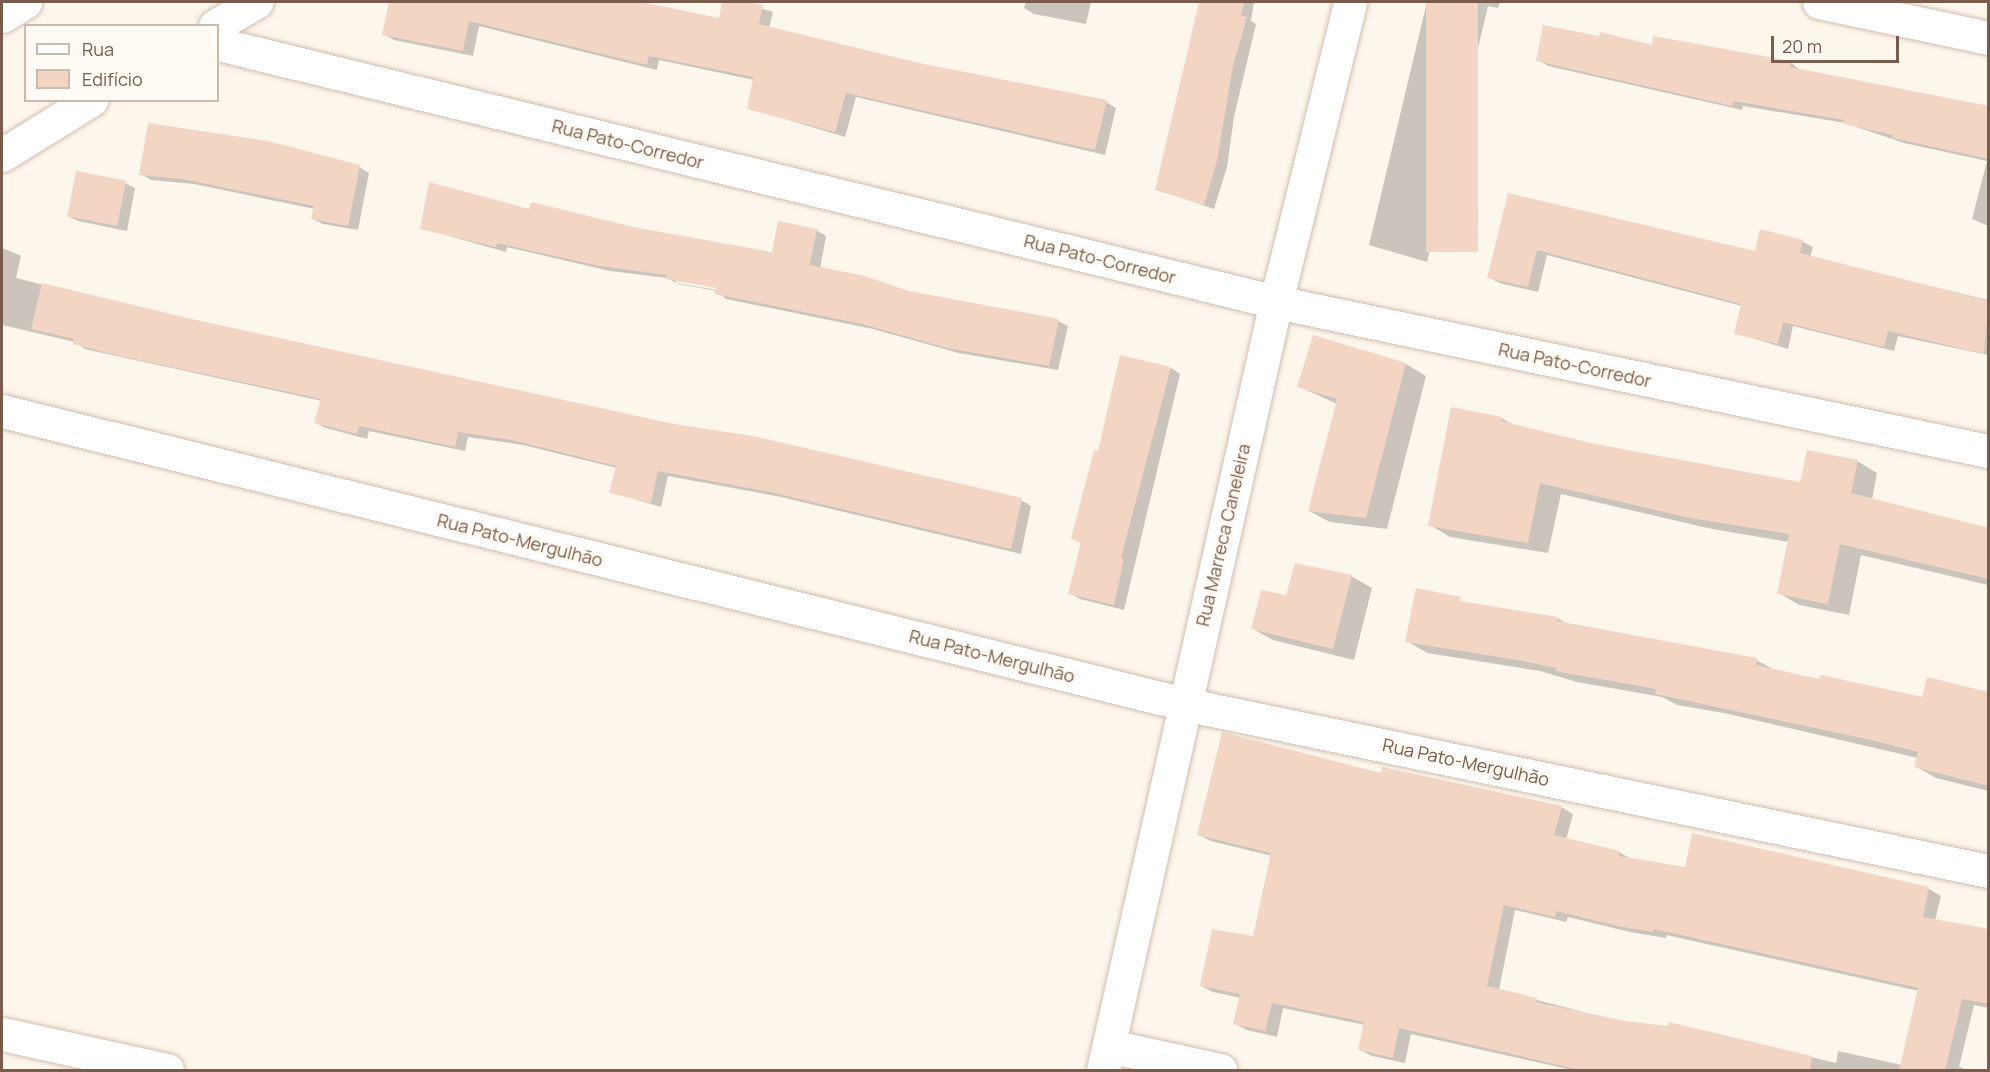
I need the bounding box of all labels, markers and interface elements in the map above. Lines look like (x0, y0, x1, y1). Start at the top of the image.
legend (24, 24, 219, 102)
scale bar (1774, 24, 1902, 62)
text: 20 m (1782, 34, 1822, 58)
text: Rua (82, 37, 114, 61)
text: Edifício (82, 67, 143, 91)
street label: Rua Pato-Corredor (550, 115, 706, 173)
street label: Rua Pato-Corredor (1022, 230, 1178, 288)
street label: Rua Pato-Corredor (1497, 338, 1653, 392)
street label: Rua Marreca Caneleira (1191, 442, 1255, 628)
street label: Rua Pato-Mergulhão (435, 509, 605, 571)
street label: Rua Pato-Mergulhão (907, 625, 1077, 687)
street label: Rua Pato-Mergulhão (1381, 734, 1551, 790)

